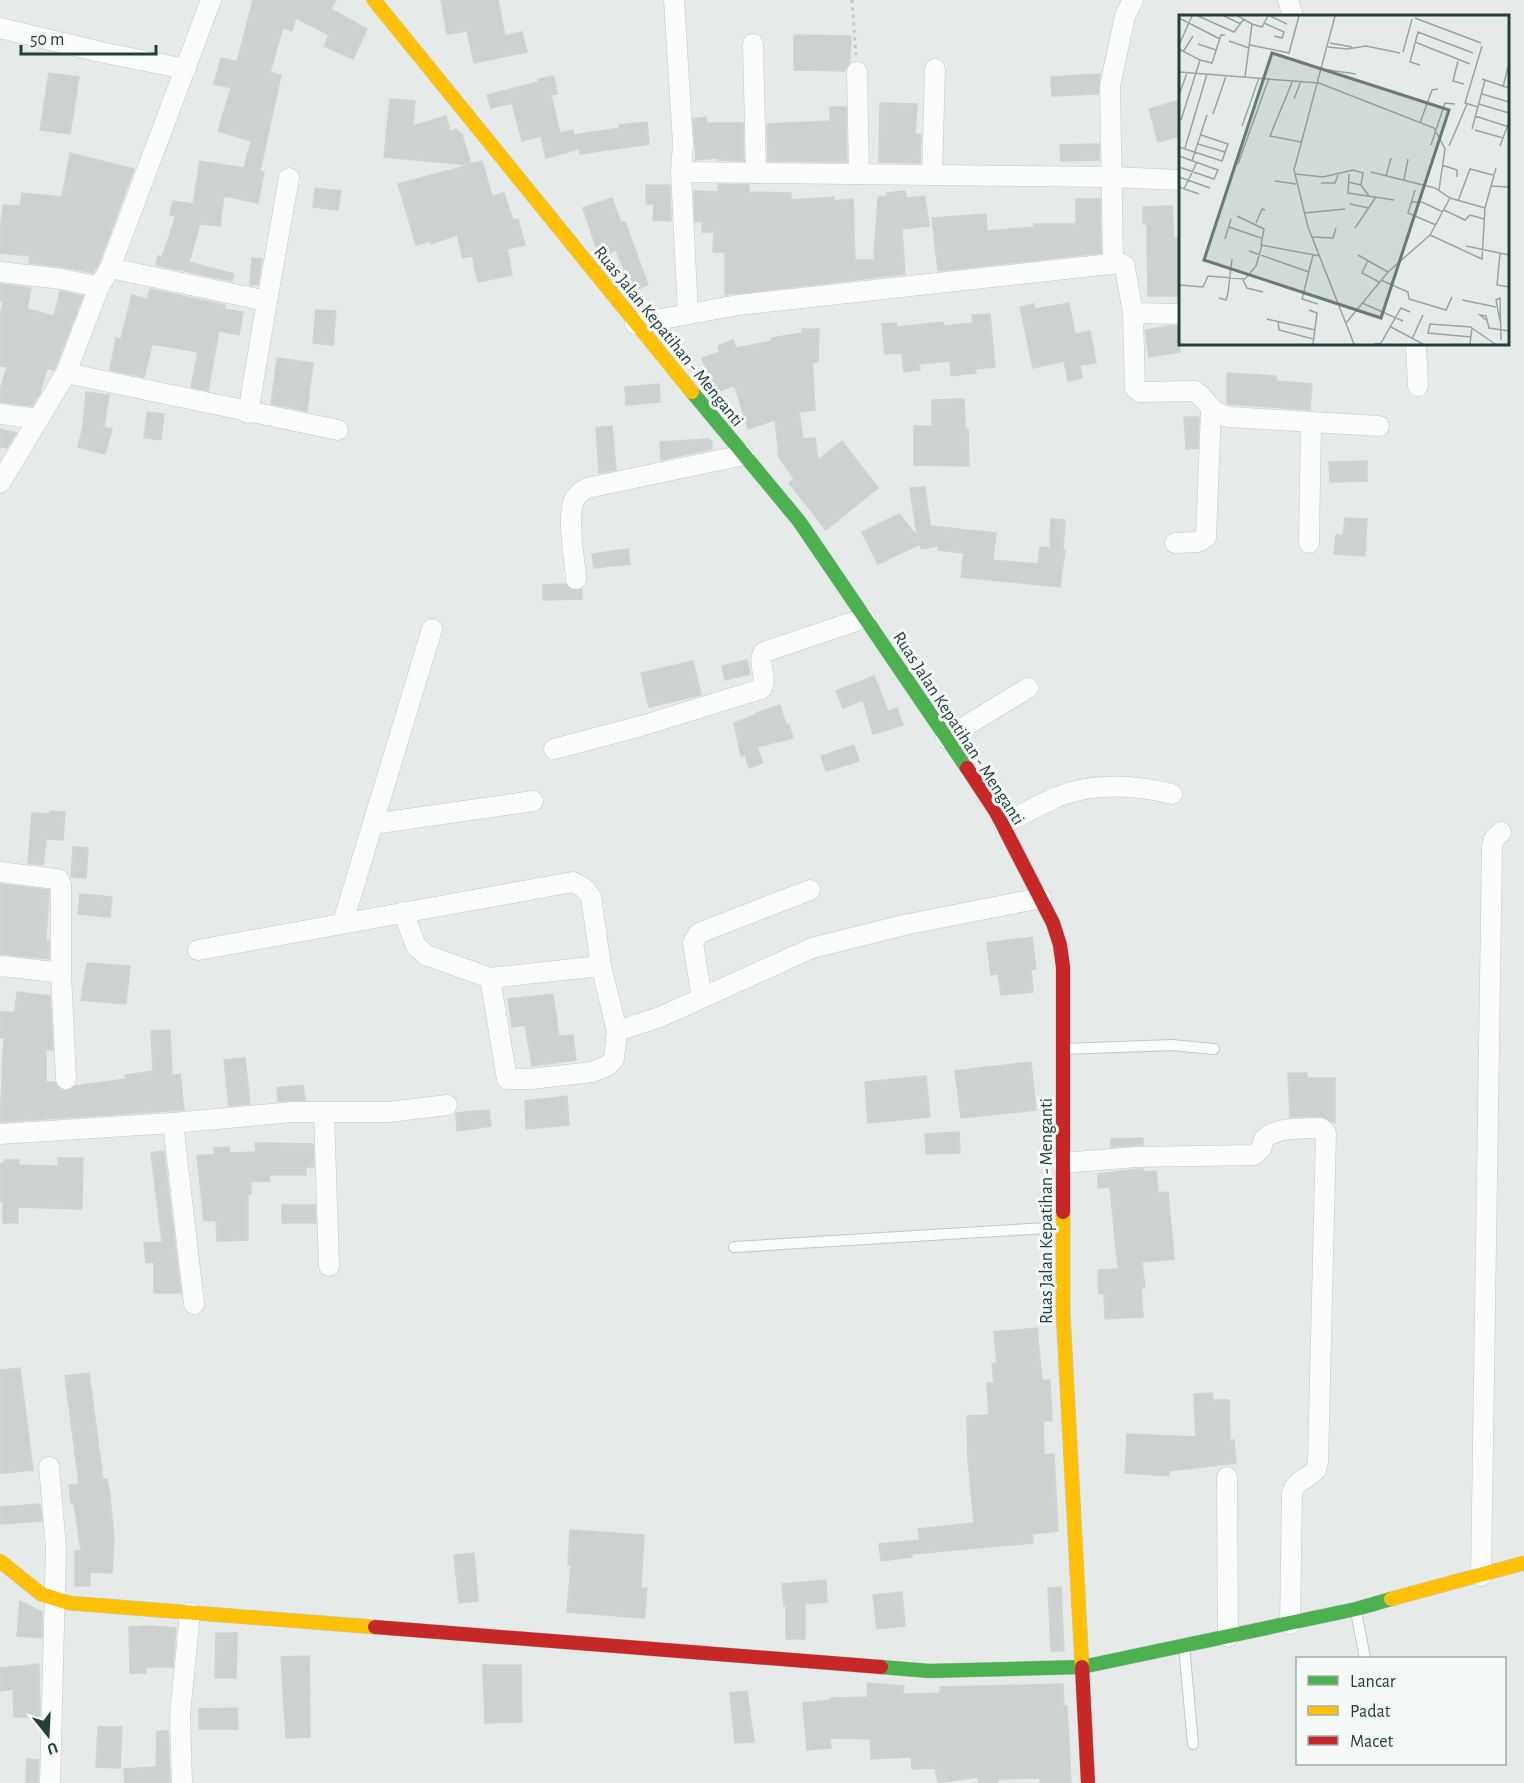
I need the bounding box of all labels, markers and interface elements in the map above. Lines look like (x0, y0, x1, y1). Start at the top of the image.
inset map (1179, 15, 1509, 345)
scale bar (21, 18, 156, 56)
text: 50 m (30, 31, 64, 49)
street label: Ruas Jalan Kepatihan - Menganti (590, 243, 746, 430)
street label: Ruas Jalan Kepatihan - Menganti (889, 629, 1027, 828)
street label: Ruas Jalan Kepatihan - Menganti (1038, 1098, 1056, 1324)
legend (1296, 1657, 1506, 1765)
text: Lancar (1350, 1673, 1396, 1691)
text: Padat (1350, 1703, 1391, 1721)
north arrow (18, 1705, 78, 1765)
text: Macet (1350, 1733, 1394, 1751)
text: U (45, 1739, 60, 1758)

